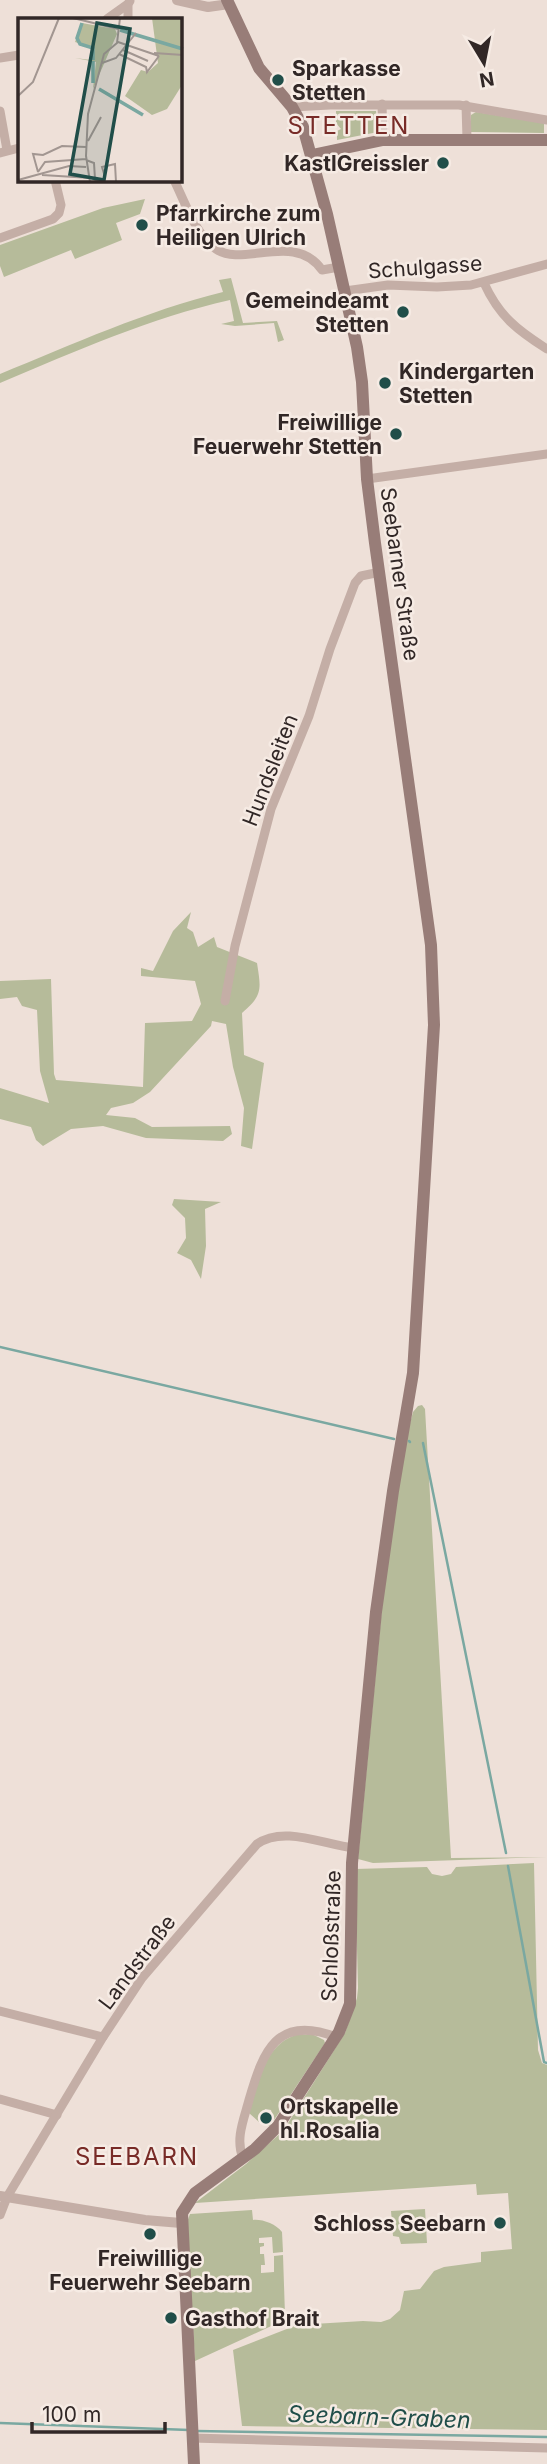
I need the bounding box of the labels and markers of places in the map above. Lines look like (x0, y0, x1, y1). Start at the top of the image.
place label: Sparkasse Stetten (292, 56, 401, 105)
marker: Sparkasse Stetten (270, 72, 286, 88)
place label: KastlGreissler (284, 151, 429, 176)
marker: KastlGreissler (435, 155, 451, 171)
place label: Pfarrkirche zum Heiligen Ulrich (156, 201, 320, 250)
marker: Pfarrkirche zum Heiligen Ulrich (134, 217, 150, 233)
place label: Gemeindeamt Stetten (245, 288, 389, 337)
marker: Gemeindeamt Stetten (395, 304, 411, 320)
place label: Kindergarten Stetten (399, 359, 534, 408)
marker: Kindergarten Stetten (377, 375, 393, 391)
place label: Freiwillige Feuerwehr Stetten (193, 410, 382, 459)
marker: Freiwillige Feuerwehr Stetten (388, 426, 404, 442)
place label: Ortskapelle hl.Rosalia (280, 2094, 398, 2143)
marker: Ortskapelle hl.Rosalia (258, 2110, 274, 2126)
place label: Schloss Seebarn (314, 2211, 486, 2236)
marker: Schloss Seebarn (492, 2215, 508, 2231)
marker: Freiwillige Feuerwehr Seebarn (142, 2226, 158, 2242)
place label: Freiwillige Feuerwehr Seebarn (49, 2246, 251, 2295)
place label: Gasthof Brait (185, 2306, 320, 2331)
marker: Gasthof Brait (163, 2310, 179, 2326)

